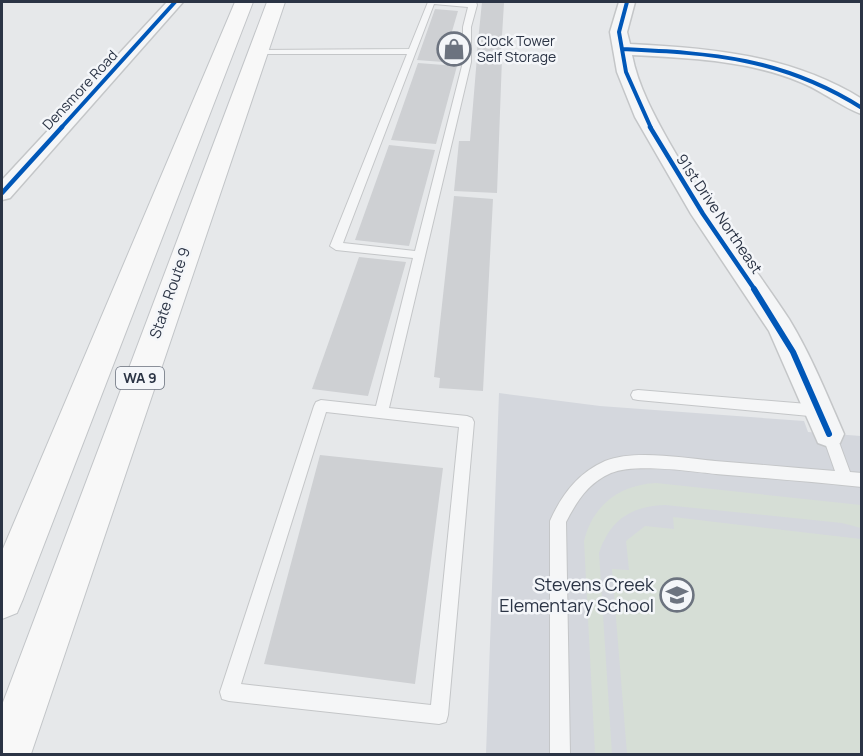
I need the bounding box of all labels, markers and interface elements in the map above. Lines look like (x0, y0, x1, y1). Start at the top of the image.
shop icon: Clock Tower Self Storage (436, 31, 472, 67)
place label: Clock Tower Self Storage (477, 31, 556, 66)
street label: Densmore Road (38, 46, 121, 134)
street label: 91st Drive Northeast (671, 150, 767, 278)
street label: State Route 9 (144, 244, 195, 341)
road number: WA 9 (116, 367, 164, 389)
place label: Stevens Creek Elementary School (499, 572, 655, 617)
school or university icon: Stevens Creek Elementary School (659, 577, 695, 613)

